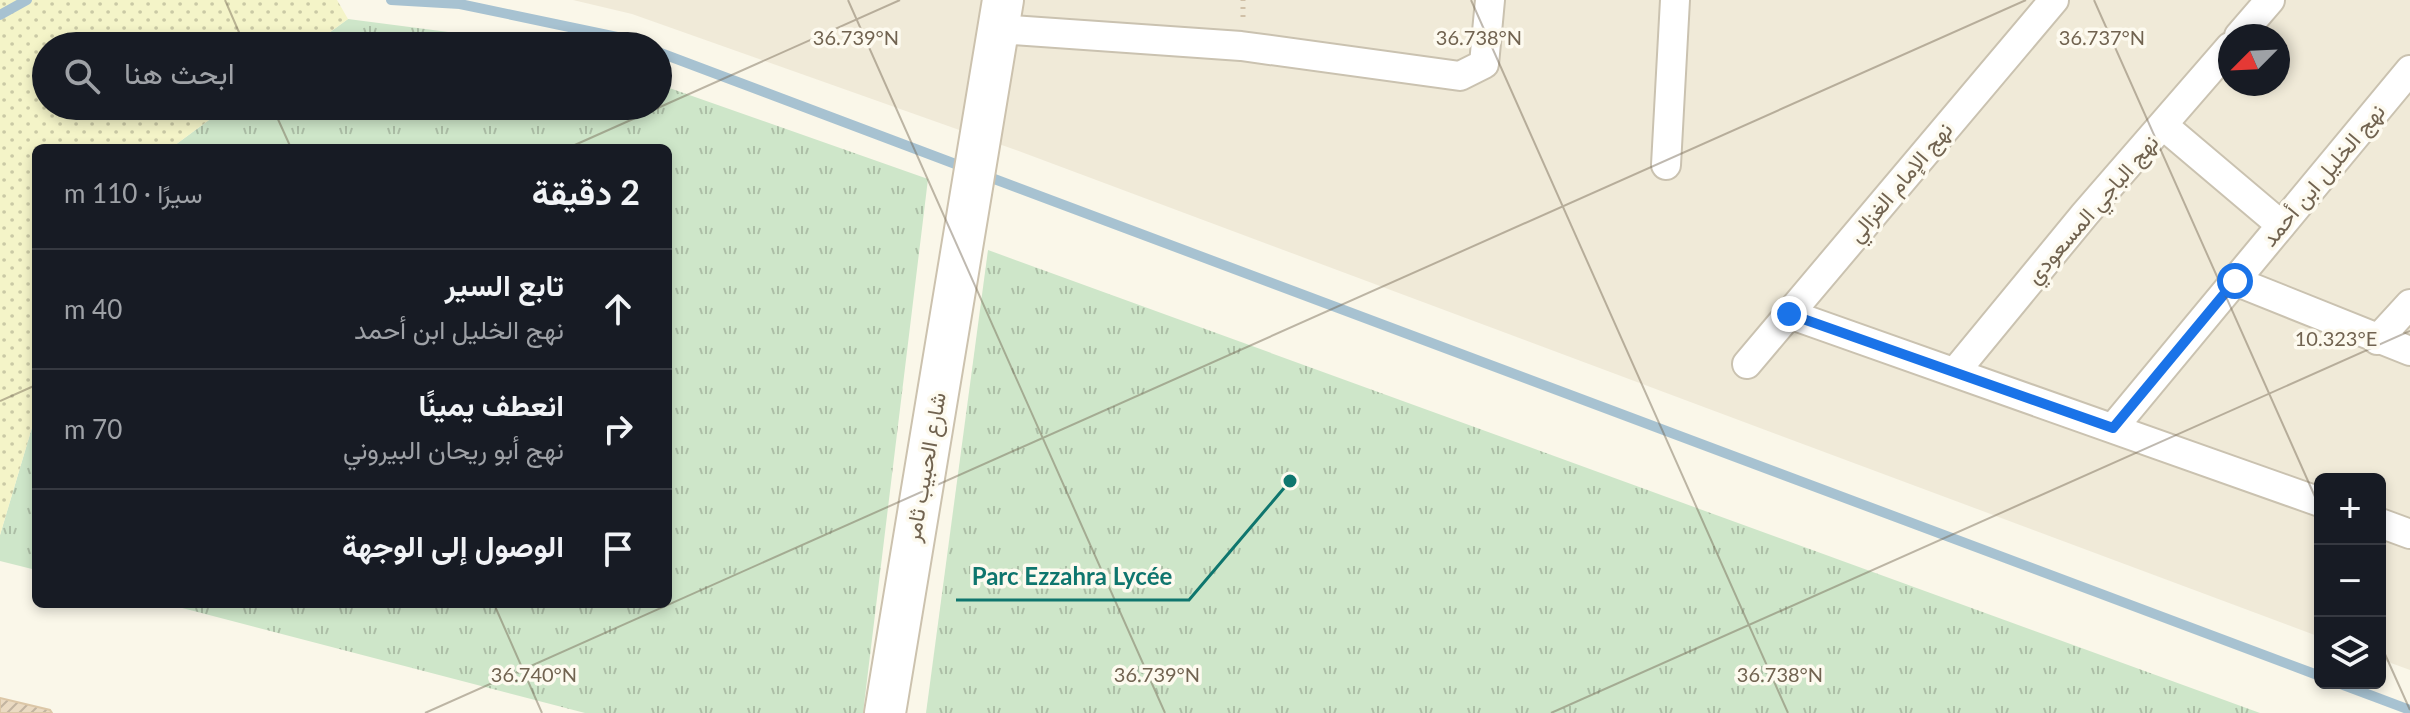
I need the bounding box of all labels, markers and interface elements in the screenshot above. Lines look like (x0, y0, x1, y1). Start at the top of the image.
north arrow (2218, 24, 2290, 96)
text: 36.739°N (813, 25, 899, 49)
text: 36.738°N (1436, 25, 1522, 49)
text: 36.737°N (2059, 25, 2145, 49)
search box (32, 32, 672, 120)
icon: search (60, 54, 104, 98)
text: ابحث هنا (124, 54, 235, 90)
street label: نهج الخليل ابن أحمد (2255, 98, 2392, 253)
street label: نهج الإمام الغزالي (1842, 116, 1962, 251)
street label: نهج الباجي المسعودي (2020, 129, 2168, 293)
text: 2 دقيقة (532, 171, 640, 212)
text: سيرًا · 110 m (64, 177, 203, 209)
route start (2217, 263, 2253, 299)
text: تابع السير (445, 266, 564, 302)
icon: ahead (596, 287, 640, 331)
text: 40 m (64, 293, 122, 325)
route end (1771, 296, 1807, 332)
text: نهج الخليل ابن أحمد (354, 313, 564, 345)
text: 10.323°E (2295, 326, 2377, 350)
text: انعطف يمينًا (418, 386, 564, 422)
street label: شارع الحبيب ثامر (898, 390, 953, 545)
icon: right (596, 407, 640, 451)
text: 70 m (64, 413, 122, 445)
text: نهج أبو ريحان البيروني (343, 433, 564, 465)
map controls (2314, 473, 2386, 689)
button: + (2314, 473, 2386, 545)
text: الوصول إلى الوجهة (342, 527, 564, 563)
icon: arrive (596, 527, 640, 571)
button: − (2314, 545, 2386, 617)
callout: Parc Ezzahra Lycée (956, 552, 1189, 600)
text: Parc Ezzahra Lycée (972, 561, 1172, 590)
button: layers (2314, 617, 2386, 689)
text: 36.740°N (491, 662, 577, 686)
text: 36.739°N (1114, 662, 1200, 686)
text: 36.738°N (1737, 662, 1823, 686)

